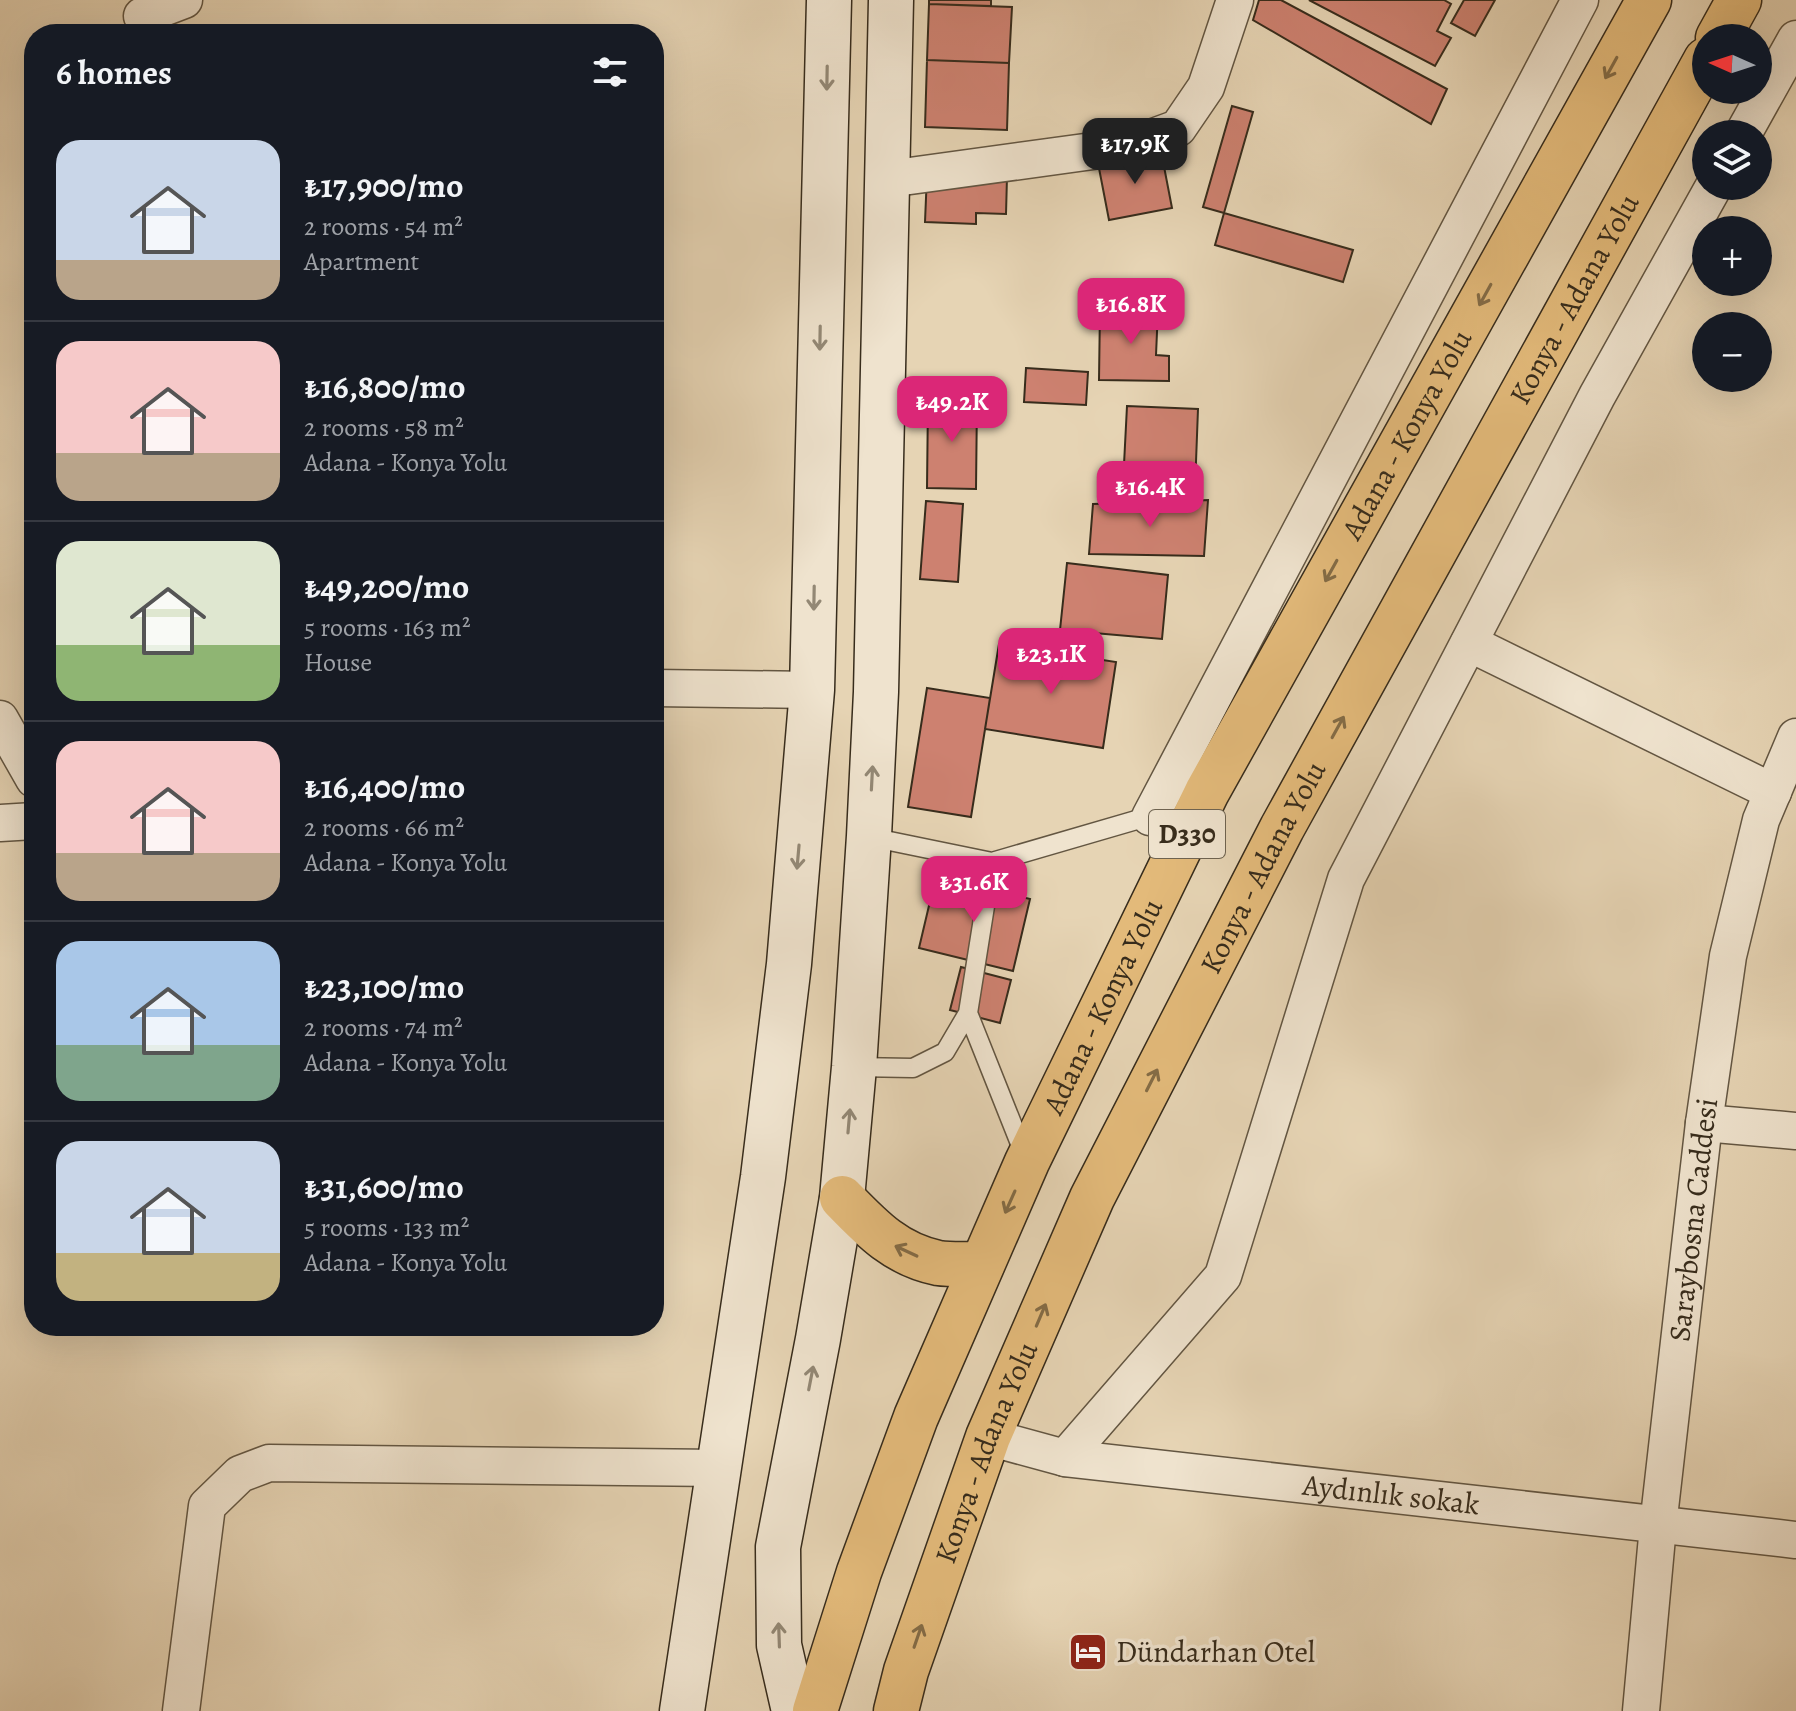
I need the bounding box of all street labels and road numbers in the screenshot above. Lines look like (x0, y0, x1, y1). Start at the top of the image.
street label: Konya - Adana Yolu (1500, 186, 1649, 411)
street label: Adana - Konya Yolu (1331, 321, 1482, 548)
street label: Konya - Adana Yolu (1191, 753, 1335, 981)
road number: D330 (1149, 810, 1225, 858)
street label: Adana - Konya Yolu (1033, 891, 1172, 1122)
street label: Saraybosna Caddesi (1659, 1095, 1727, 1344)
street label: Konya - Adana Yolu (925, 1335, 1047, 1569)
street label: Aydınlık sokak (1300, 1465, 1482, 1524)

